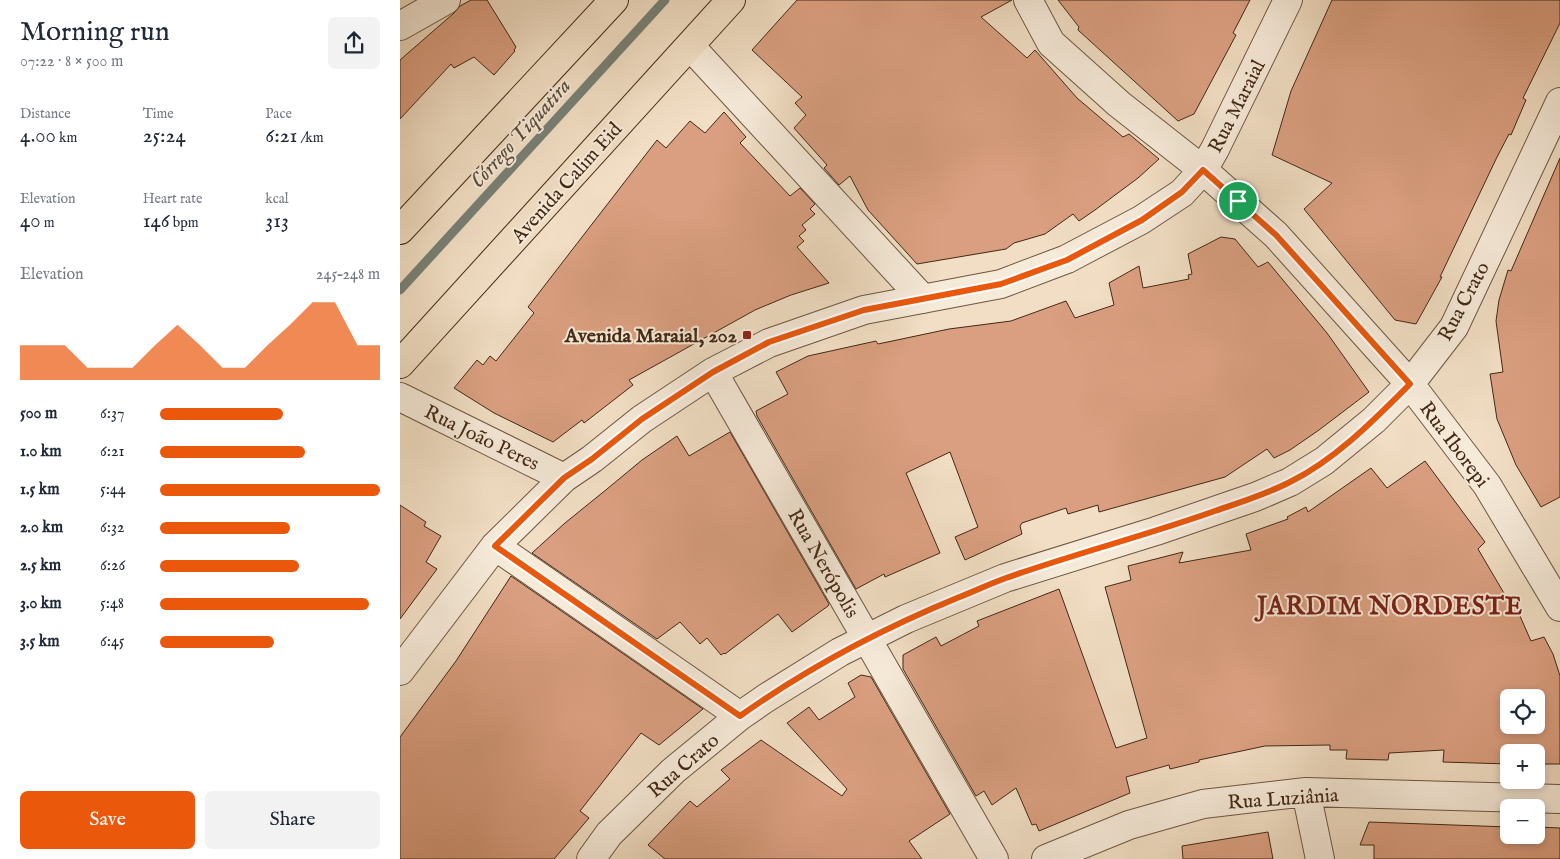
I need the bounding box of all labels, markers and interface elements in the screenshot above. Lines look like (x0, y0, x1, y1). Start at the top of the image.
text: Morning run (20, 15, 170, 50)
button: share (328, 17, 380, 69)
text: 07:22 · 8 × 500 m (20, 52, 123, 72)
street label: Rua Maraial (1203, 55, 1272, 158)
water label: Córrego Tiquatira (465, 74, 577, 194)
text: Distance (20, 105, 71, 123)
text: Time (143, 105, 174, 123)
text: Pace (265, 105, 292, 123)
street label: Avenida Calim Eid (506, 117, 628, 249)
text: 4.00 (20, 123, 56, 150)
text: 25:24 (143, 123, 186, 150)
text: 6:21 (265, 123, 297, 150)
text: km (56, 129, 77, 147)
text: /km (297, 129, 324, 147)
pin (1217, 180, 1259, 222)
icon: arrive (1224, 187, 1252, 215)
text: Elevation (20, 190, 76, 208)
text: Heart rate (143, 190, 202, 208)
text: kcal (265, 190, 289, 208)
text: 40 (20, 208, 41, 235)
text: 146 (143, 208, 170, 235)
text: 313 (265, 208, 289, 235)
text: m (41, 214, 55, 232)
text: bpm (170, 214, 199, 232)
street label: Rua Crato (1433, 258, 1496, 346)
text: Elevation (20, 265, 83, 285)
text: 245–248 m (316, 265, 380, 285)
place label: Avenida Maraial, 202 (564, 324, 738, 349)
marker: Avenida Maraial, 202 (741, 329, 753, 341)
street label: Rua Iborepi (1413, 397, 1494, 493)
street label: Rua João Peres (420, 400, 543, 477)
text: 500 m (20, 404, 57, 424)
text: 6:37 (100, 404, 124, 424)
text: 1.0 km (20, 442, 62, 462)
text: 6:21 (100, 442, 124, 462)
text: 1.5 km (20, 480, 60, 500)
text: 5:44 (100, 480, 126, 500)
street label: Rua Nerópolis (781, 505, 864, 623)
text: 2.0 km (20, 518, 63, 538)
text: 6:32 (100, 518, 124, 538)
text: 2.5 km (20, 556, 61, 576)
text: 6:26 (100, 556, 125, 576)
district label: JARDIM NORDESTE (1254, 591, 1523, 623)
text: 3.0 km (20, 594, 62, 614)
text: 5:48 (100, 594, 124, 614)
text: 3.5 km (20, 632, 60, 652)
text: 6:45 (100, 632, 125, 652)
map controls (1500, 689, 1545, 844)
button: locate (1500, 689, 1545, 734)
street label: Rua Crato (643, 728, 725, 804)
button: + (1500, 744, 1545, 789)
street label: Rua Luziânia (1227, 783, 1340, 816)
button: Save (20, 791, 195, 849)
button: Share (205, 791, 380, 849)
button: − (1500, 799, 1545, 844)

